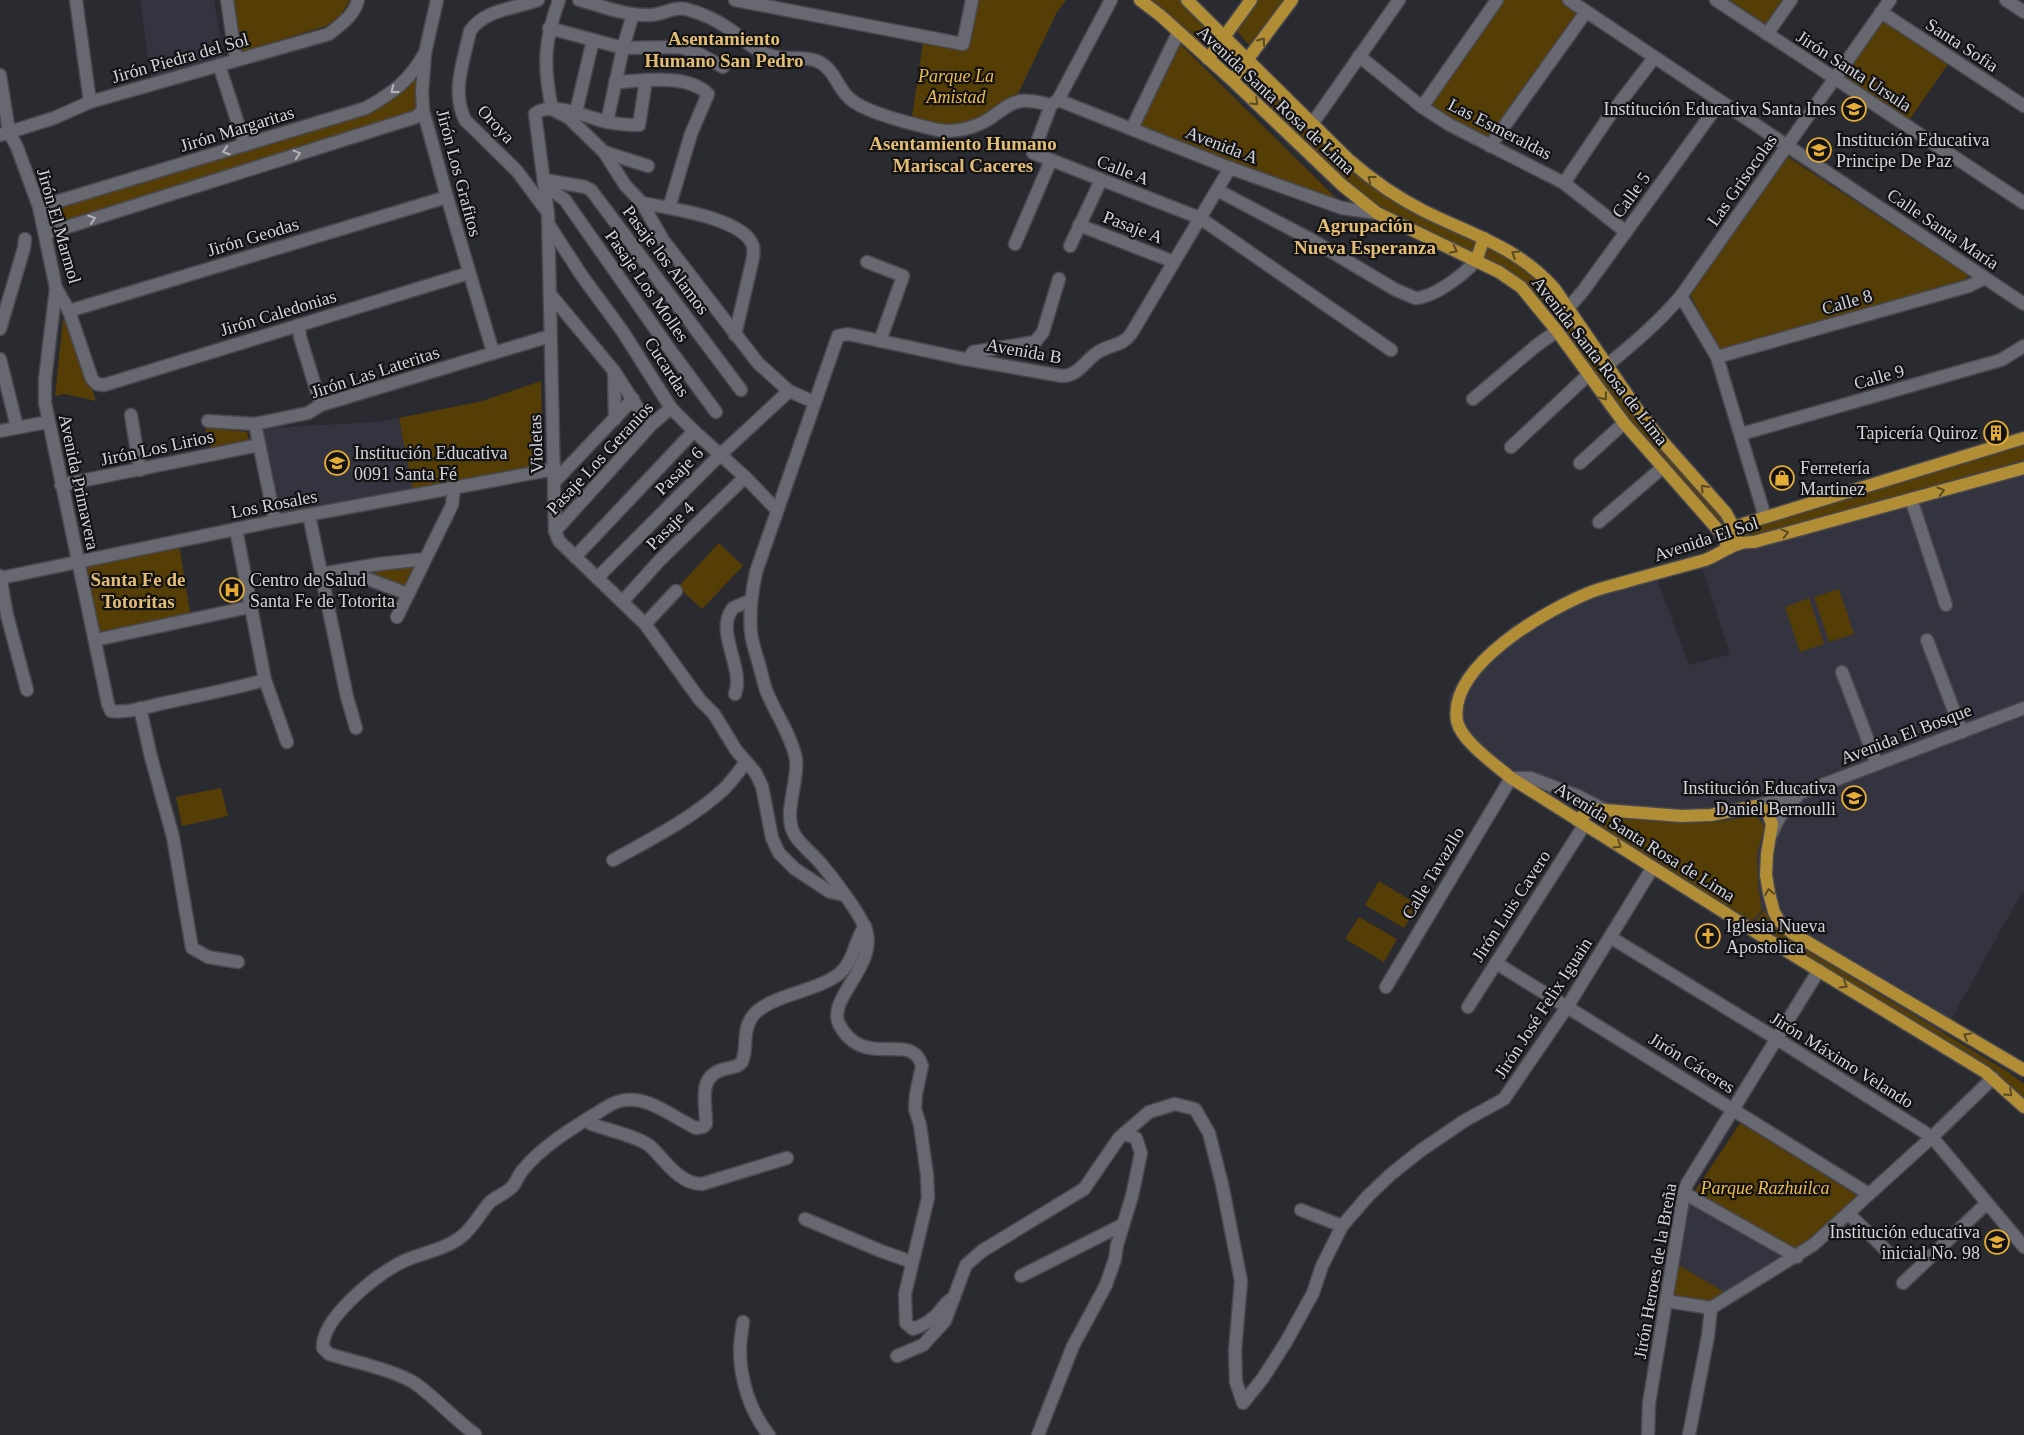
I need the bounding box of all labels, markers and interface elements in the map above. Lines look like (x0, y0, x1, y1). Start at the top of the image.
street label: Santa Sofia (1922, 14, 2002, 76)
street label: Avenida Santa Rosa de Lima (1193, 22, 1359, 178)
street label: Jirón Santa Ursula (1793, 26, 1915, 116)
district label: Asentamiento Humano San Pedro (644, 28, 804, 71)
street label: Jirón Piedra del Sol (109, 29, 251, 87)
one-way arrow (1256, 37, 1265, 47)
park label: Parque La Amistad (917, 66, 994, 107)
one-way arrow (390, 84, 400, 93)
street label: Las Esmeraldas (1445, 94, 1555, 164)
one-way arrow (1249, 96, 1258, 105)
school or university icon: Institución Educativa Santa Ines (1841, 96, 1867, 122)
place label: Institución Educativa Santa Ines (1604, 99, 1836, 119)
street label: Oroya (473, 101, 519, 147)
street label: Jirón Margaritas (178, 102, 296, 156)
street label: Jirón Los Grafitos (432, 107, 486, 239)
street label: Avenida A (1183, 122, 1261, 168)
street label: Las Grisocolas (1703, 130, 1781, 230)
place label: Institución Educativa Principe De Paz (1836, 130, 1989, 171)
district label: Asentamiento Humano Mariscal Caceres (869, 133, 1057, 176)
school or university icon: Institución Educativa Principe De Paz (1806, 137, 1832, 163)
one-way arrow (222, 145, 231, 155)
one-way arrow (292, 150, 300, 160)
street label: Calle A (1094, 151, 1152, 189)
street label: Jirón El Marmol (33, 166, 85, 286)
street label: Calle 5 (1608, 168, 1654, 222)
one-way arrow (1368, 176, 1377, 184)
street label: Calle Santa María (1884, 184, 2002, 274)
street label: Pasaje los Alamos (619, 202, 713, 318)
street label: Pasaje A (1100, 206, 1166, 248)
one-way arrow (87, 214, 95, 224)
street label: Jirón Geodas (205, 214, 301, 260)
district label: Agrupación Nueva Esperanza (1294, 215, 1436, 258)
street label: Pasaje Los Molles (601, 226, 693, 346)
one-way arrow (1448, 244, 1457, 254)
one-way arrow (1511, 251, 1520, 261)
street label: Avenida Santa Rosa de Lima (1528, 273, 1672, 449)
street label: Calle 8 (1819, 285, 1875, 319)
street label: Jirón Caledonias (217, 286, 339, 340)
street label: Cucardas (640, 333, 694, 401)
street label: Avenida B (985, 335, 1063, 367)
street label: Jirón Las Lateritas (308, 342, 442, 402)
street label: Calle 9 (1851, 360, 1907, 394)
one-way arrow (1599, 391, 1607, 400)
street label: Pasaje Los Geranios (543, 397, 657, 519)
street label: Avenida Primavera (55, 412, 103, 552)
street label: Violetas (525, 414, 547, 474)
building icon: Tapicería Quiroz (1983, 420, 2009, 446)
place label: Tapicería Quiroz (1857, 423, 1978, 443)
street label: Jirón Los Lirios (99, 426, 215, 470)
place label: Institución Educativa 0091 Santa Fé (354, 443, 507, 484)
street label: Pasaje 6 (651, 443, 707, 499)
school or university icon: Institución Educativa 0091 Santa Fé (324, 450, 350, 476)
place label: Ferretería Martinez (1800, 458, 1870, 499)
shop icon: Ferretería Martinez (1769, 465, 1795, 491)
one-way arrow (1701, 484, 1710, 493)
street label: Los Rosales (229, 486, 319, 522)
one-way arrow (1937, 486, 1945, 496)
street label: Pasaje 4 (642, 498, 698, 554)
street label: Avenida El Sol (1651, 513, 1761, 565)
one-way arrow (1780, 528, 1789, 539)
district label: Santa Fe de Totoritas (91, 569, 186, 612)
place label: Centro de Salud Santa Fe de Totorita (250, 570, 395, 611)
hospital icon: Centro de Salud Santa Fe de Totorita (219, 577, 245, 603)
street label: Avenida El Bosque (1838, 700, 1974, 768)
street label: Avenida Santa Rosa de Lima (1551, 778, 1739, 906)
place label: Institución Educativa Daniel Bernoulli (1683, 778, 1836, 819)
school or university icon: Institución Educativa Daniel Bernoulli (1841, 785, 1867, 811)
street label: Calle Tavazllo (1398, 823, 1468, 923)
one-way arrow (1613, 839, 1622, 849)
street label: Jirón Luis Cavero (1467, 846, 1555, 966)
one-way arrow (1764, 888, 1774, 896)
place label: Iglesia Nueva Apostolica (1726, 916, 1825, 957)
church icon: Iglesia Nueva Apostolica (1695, 923, 1721, 949)
street label: Jirón José Felix Iguain (1490, 934, 1596, 1082)
one-way arrow (1838, 979, 1847, 989)
street label: Jirón Máximo Velando (1767, 1008, 1917, 1112)
street label: Jirón Cáceres (1645, 1029, 1739, 1097)
one-way arrow (1964, 1032, 1973, 1042)
one-way arrow (2004, 1087, 2013, 1096)
park label: Parque Razhuilca (1700, 1178, 1829, 1198)
street label: Jirón Heroes de la Breña (1630, 1182, 1680, 1360)
place label: Institución educativa inicial No. 98 (1830, 1222, 1980, 1263)
school or university icon: Institución educativa inicial No. 98 (1984, 1229, 2010, 1255)

